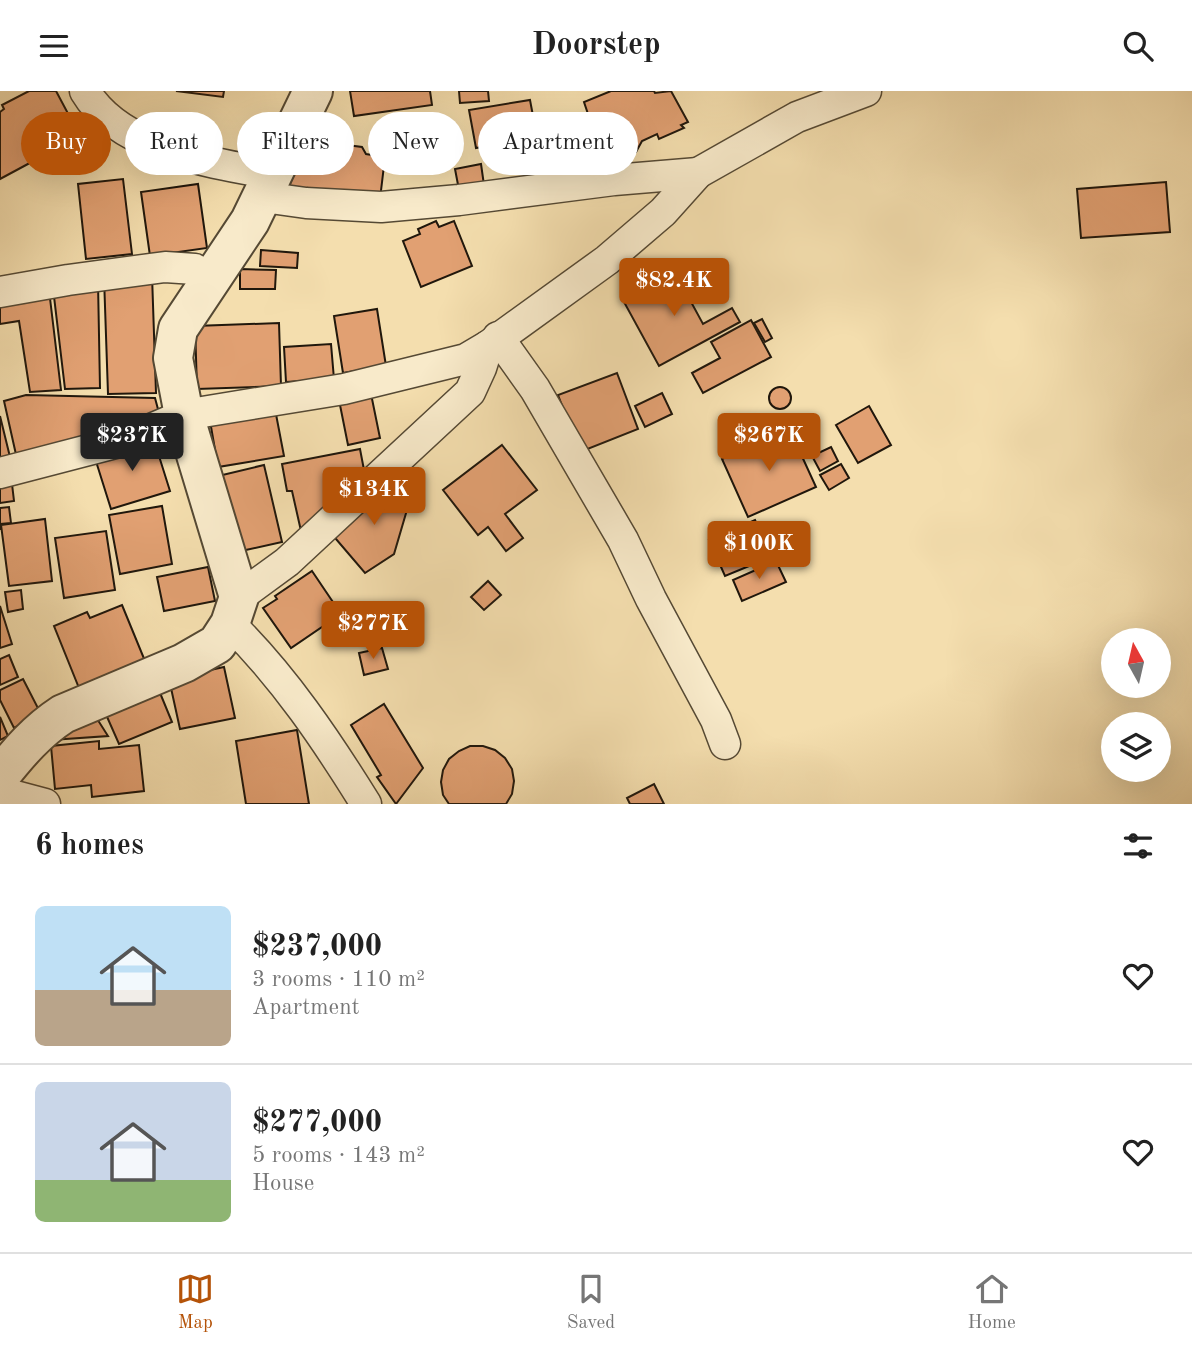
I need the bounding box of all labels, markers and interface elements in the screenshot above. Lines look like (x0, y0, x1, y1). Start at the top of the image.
icon: menu (35, 27, 73, 65)
icon: search (1119, 27, 1157, 65)
text: Doorstep (531, 30, 661, 62)
chip: Buy (21, 112, 111, 175)
chip: Rent (125, 112, 223, 175)
chip: Filters (237, 112, 354, 175)
chip: New (368, 112, 464, 175)
chip: Apartment (478, 112, 638, 175)
pin: $82.4K (617, 259, 731, 318)
text: $82.4K (635, 269, 713, 292)
pin: $237K (83, 413, 181, 473)
pin: $267K (720, 413, 818, 473)
text: $237K (96, 424, 168, 447)
text: $267K (733, 424, 805, 447)
pin: $134K (325, 467, 423, 527)
text: $134K (338, 478, 410, 501)
pin: $100K (710, 521, 808, 581)
text: $100K (723, 532, 795, 555)
pin: $277K (324, 601, 422, 661)
text: $277K (337, 612, 409, 635)
north arrow (1101, 628, 1171, 698)
map controls (1101, 628, 1171, 782)
button: layers (1101, 712, 1171, 782)
icon: filters (1119, 827, 1157, 865)
text: 6 homes (35, 831, 144, 861)
text: $237,000 (252, 932, 382, 962)
icon: home (91, 934, 175, 1018)
icon: heart (1119, 957, 1157, 995)
text: 3 rooms · 110 m² (252, 968, 425, 991)
text: Apartment (252, 996, 360, 1019)
text: $277,000 (252, 1108, 382, 1138)
icon: home (91, 1110, 175, 1194)
icon: heart (1119, 1133, 1157, 1171)
text: 5 rooms · 143 m² (252, 1144, 425, 1167)
text: House (252, 1172, 314, 1195)
tab: Map (176, 1270, 214, 1335)
tab: Saved (567, 1270, 615, 1335)
tab: Home (968, 1270, 1016, 1335)

